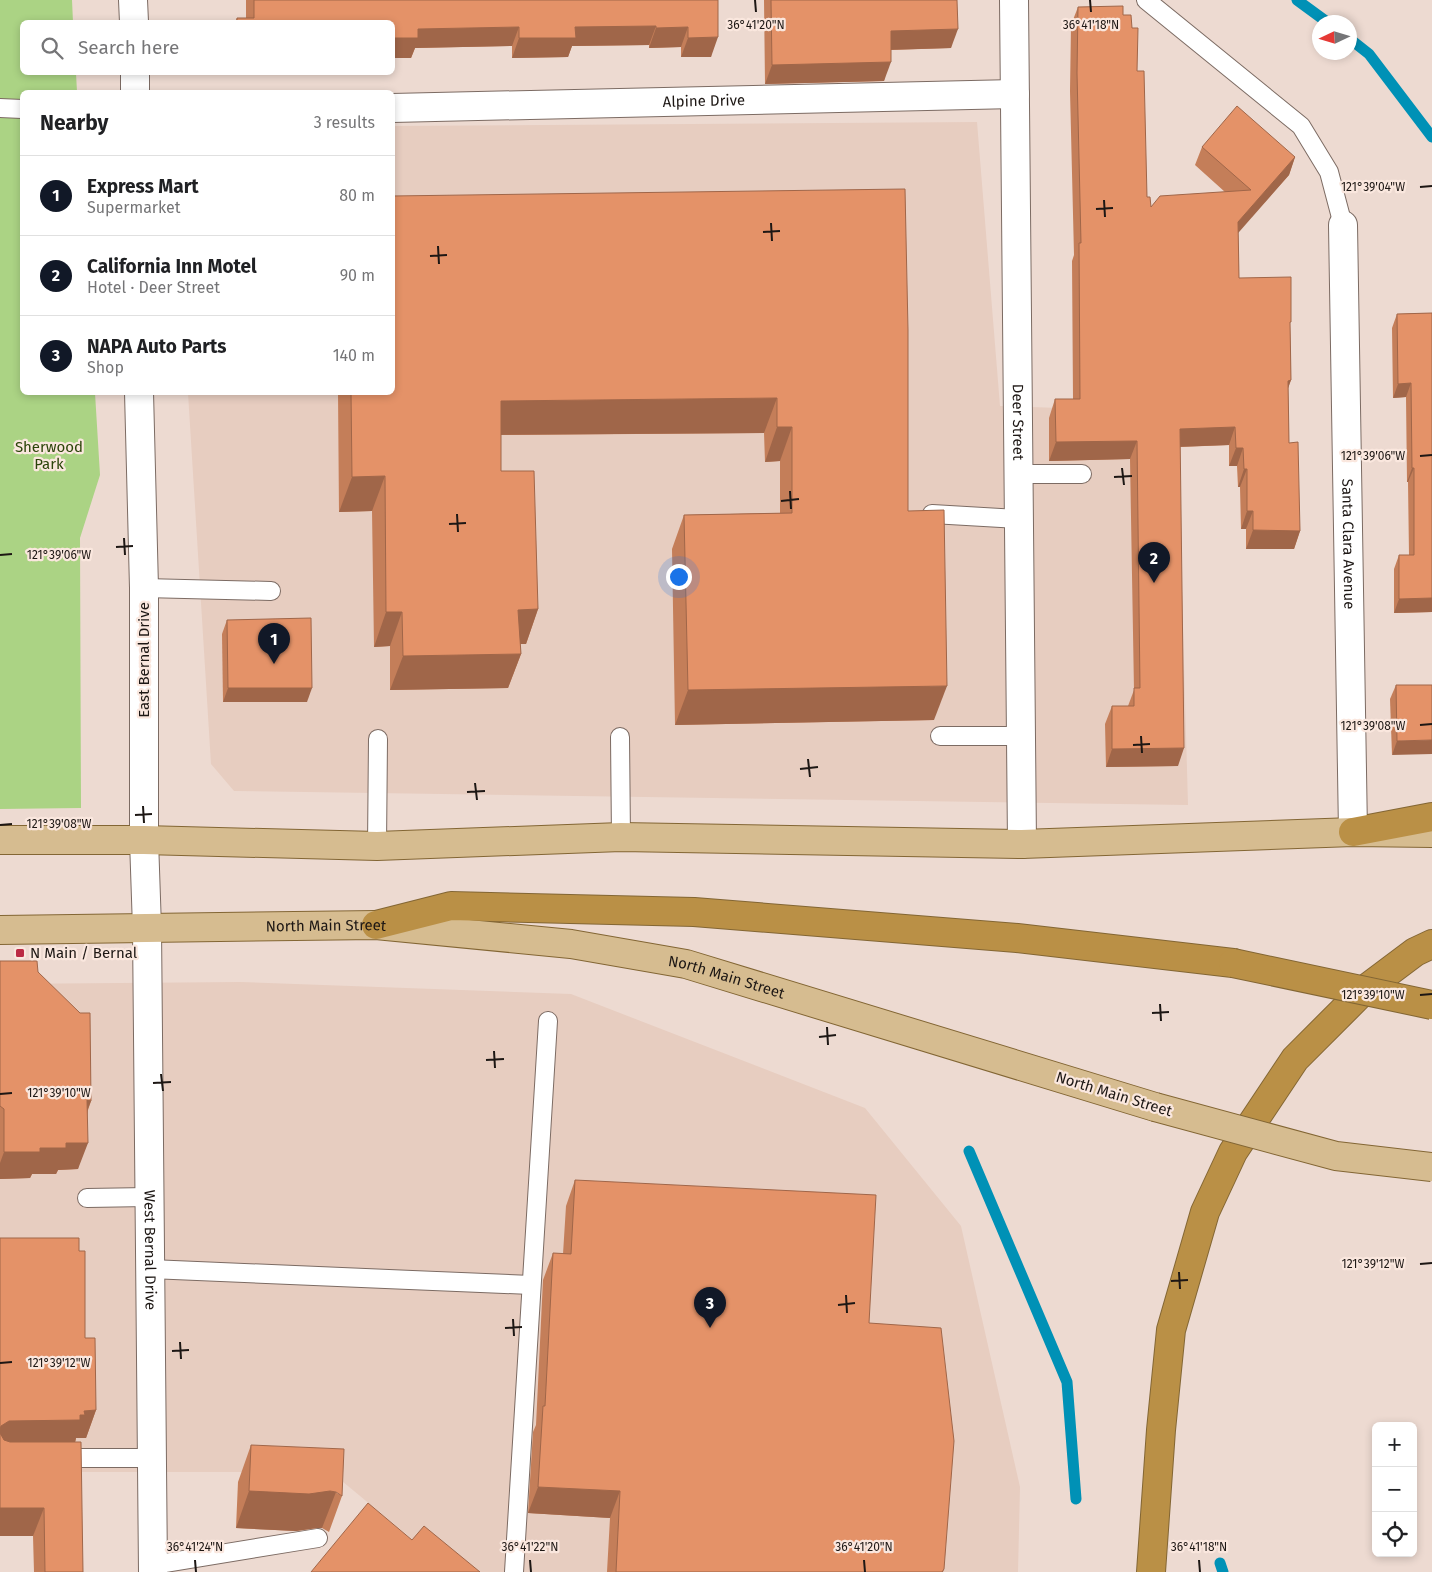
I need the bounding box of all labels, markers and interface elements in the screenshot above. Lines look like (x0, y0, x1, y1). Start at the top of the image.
north arrow (1312, 15, 1357, 60)
text: 36°41'20"N (727, 18, 785, 32)
text: 36°41'18"N (1063, 18, 1119, 32)
search box (20, 20, 395, 75)
icon: search (38, 34, 66, 62)
text: Search here (78, 36, 179, 59)
street label: Alpine Drive (663, 91, 745, 111)
text: Nearby (40, 110, 108, 136)
text: 3 results (314, 113, 375, 132)
text: Express Mart (87, 175, 199, 198)
text: 121°39'04"W (1341, 180, 1405, 194)
text: 1 (52, 186, 60, 205)
text: 80 m (339, 186, 375, 205)
text: Supermarket (87, 198, 181, 217)
text: California Inn Motel (87, 255, 257, 278)
text: 2 (52, 266, 60, 285)
text: 90 m (340, 266, 375, 285)
text: Hotel · Deer Street (87, 278, 220, 297)
text: NAPA Auto Parts (87, 335, 226, 358)
text: 3 (52, 346, 60, 365)
text: 140 m (333, 346, 375, 365)
text: Shop (87, 358, 124, 377)
street label: Deer Street (1009, 384, 1027, 461)
park label: Sherwood Park (15, 438, 83, 473)
text: 121°39'06"W (1341, 449, 1405, 463)
street label: Santa Clara Avenue (1338, 478, 1358, 609)
pin: 2 (1138, 542, 1170, 583)
text: 121°39'06"W (27, 548, 91, 562)
your location (666, 564, 692, 590)
street label: East Bernal Drive (135, 602, 153, 718)
pin: 1 (258, 623, 290, 664)
text: 121°39'08"W (1341, 719, 1405, 733)
text: 121°39'08"W (27, 817, 91, 831)
street label: North Main Street (266, 916, 388, 935)
place label: N Main / Bernal (30, 944, 138, 962)
marker: N Main / Bernal (14, 947, 26, 959)
street label: North Main Street (667, 952, 787, 1003)
text: 121°39'10"W (1341, 988, 1405, 1002)
street label: North Main Street (1054, 1068, 1175, 1120)
text: 121°39'10"W (27, 1086, 91, 1100)
street label: West Bernal Drive (140, 1190, 160, 1310)
text: 121°39'12"W (1342, 1257, 1405, 1271)
pin: 3 (694, 1287, 726, 1328)
text: 121°39'12"W (28, 1356, 91, 1370)
map controls (1372, 1422, 1417, 1557)
button: + (1372, 1422, 1417, 1467)
button: − (1372, 1467, 1417, 1512)
button: locate (1372, 1512, 1417, 1557)
text: 36°41'24"N (167, 1540, 223, 1554)
text: 36°41'22"N (502, 1540, 558, 1554)
text: 36°41'20"N (835, 1540, 893, 1554)
text: 36°41'18"N (1171, 1540, 1227, 1554)

